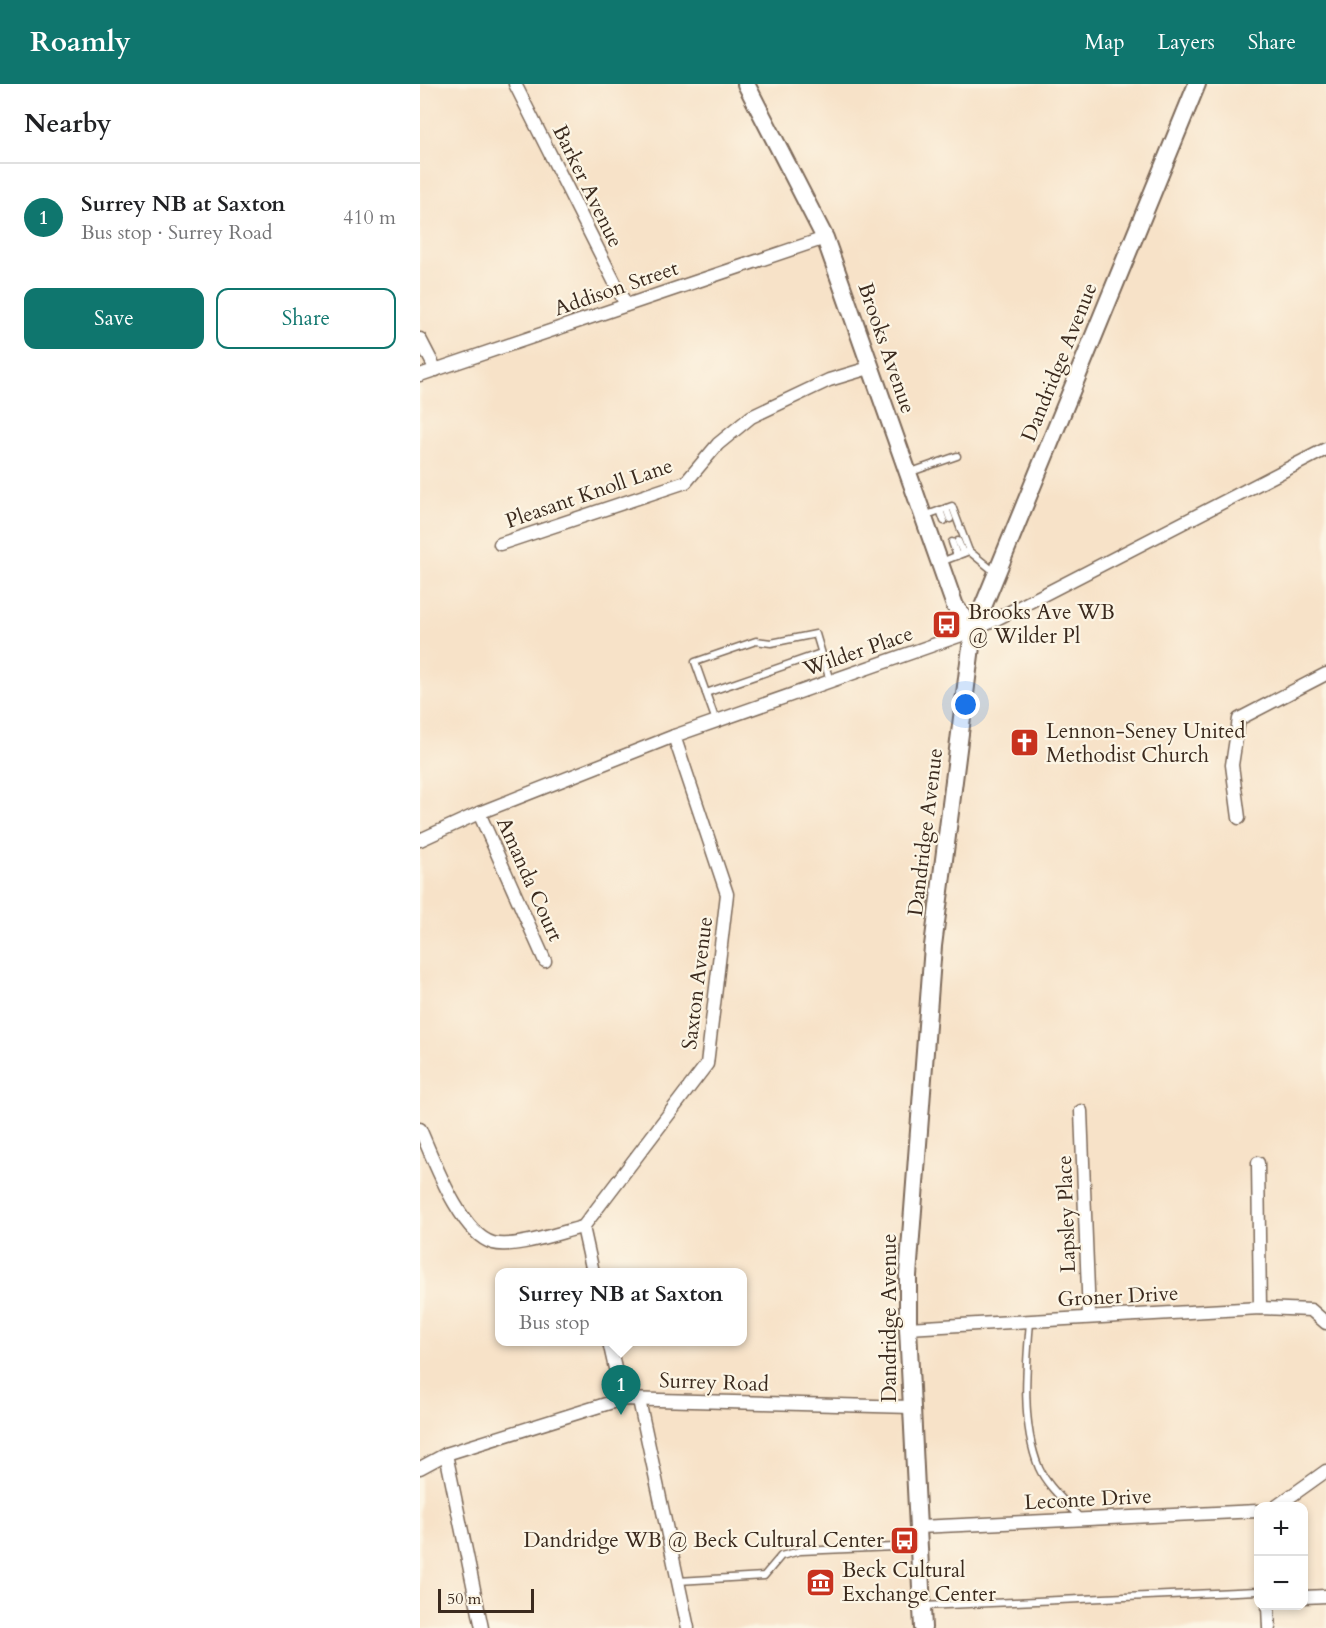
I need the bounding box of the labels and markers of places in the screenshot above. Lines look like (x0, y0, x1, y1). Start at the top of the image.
place label: Brooks Ave WB @ Wilder Pl (968, 598, 1115, 651)
bus stop icon: Brooks Ave WB @ Wilder Pl (931, 608, 963, 640)
place label: Lennon-Seney United Methodist Church (1046, 717, 1245, 770)
church icon: Lennon-Seney United Methodist Church (1009, 727, 1041, 759)
pin: 1 (602, 1366, 640, 1415)
bus stop icon: Dandridge WB @ Beck Cultural Center (889, 1524, 921, 1556)
place label: Dandridge WB @ Beck Cultural Center (523, 1526, 884, 1555)
place label: Beck Cultural Exchange Center (842, 1556, 996, 1609)
museum icon: Beck Cultural Exchange Center (805, 1566, 837, 1598)

